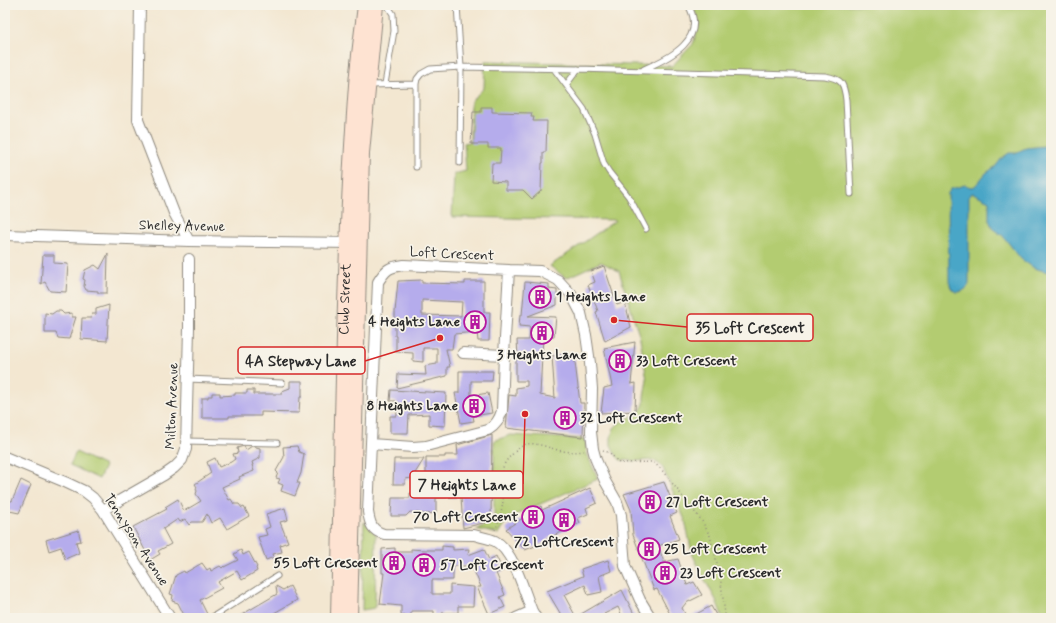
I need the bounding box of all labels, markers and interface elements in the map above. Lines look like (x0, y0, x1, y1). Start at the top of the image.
street label: Shelley Avenue (139, 216, 226, 236)
street label: Loft Crescent (409, 243, 495, 265)
street label: Club Street (335, 262, 355, 335)
building icon: 1 Heights Lane (527, 284, 553, 310)
place label: 1 Heights Lane (556, 288, 646, 307)
building icon: 4 Heights Lane (462, 309, 488, 335)
place label: 4 Heights Lane (368, 313, 460, 332)
callout: 35 Loft Crescent (687, 314, 813, 341)
text: 35 Loft Crescent (695, 319, 805, 339)
building icon: 3 Heights Lane (529, 320, 555, 346)
place label: 3 Heights Lane (497, 346, 587, 365)
callout: 4A Stepway Lane (238, 347, 365, 374)
building icon: 33 Loft Crescent (607, 348, 633, 374)
text: 4A Stepway Lane (245, 352, 357, 372)
place label: 33 Loft Crescent (636, 352, 737, 370)
street label: Milton Avenue (161, 362, 183, 450)
building icon: 8 Heights Lane (461, 393, 487, 419)
place label: 8 Heights Lane (367, 397, 458, 416)
building icon: 32 Loft Crescent (552, 405, 578, 431)
place label: 32 Loft Crescent (580, 409, 683, 427)
callout: 7 Heights Lane (410, 471, 523, 498)
text: 7 Heights Lane (418, 476, 517, 497)
building icon: 27 Loft Crescent (637, 489, 663, 515)
street label: Tennyson Avenue (99, 490, 173, 590)
place label: 27 Loft Crescent (666, 493, 769, 511)
building icon: 70 Loft Crescent (520, 504, 546, 530)
building icon: 72 LoftCrescent (551, 507, 577, 533)
place label: 70 Loft Crescent (413, 508, 518, 526)
place label: 72 LoftCrescent (514, 533, 615, 551)
building icon: 25 Loft Crescent (636, 536, 662, 562)
place label: 25 Loft Crescent (664, 540, 767, 558)
building icon: 55 Loft Crescent (381, 550, 407, 576)
building icon: 57 Loft Crescent (411, 552, 437, 578)
place label: 55 Loft Crescent (274, 554, 378, 572)
place label: 57 Loft Crescent (440, 556, 544, 574)
building icon: 23 Loft Crescent (652, 560, 678, 586)
place label: 23 Loft Crescent (680, 564, 782, 582)

